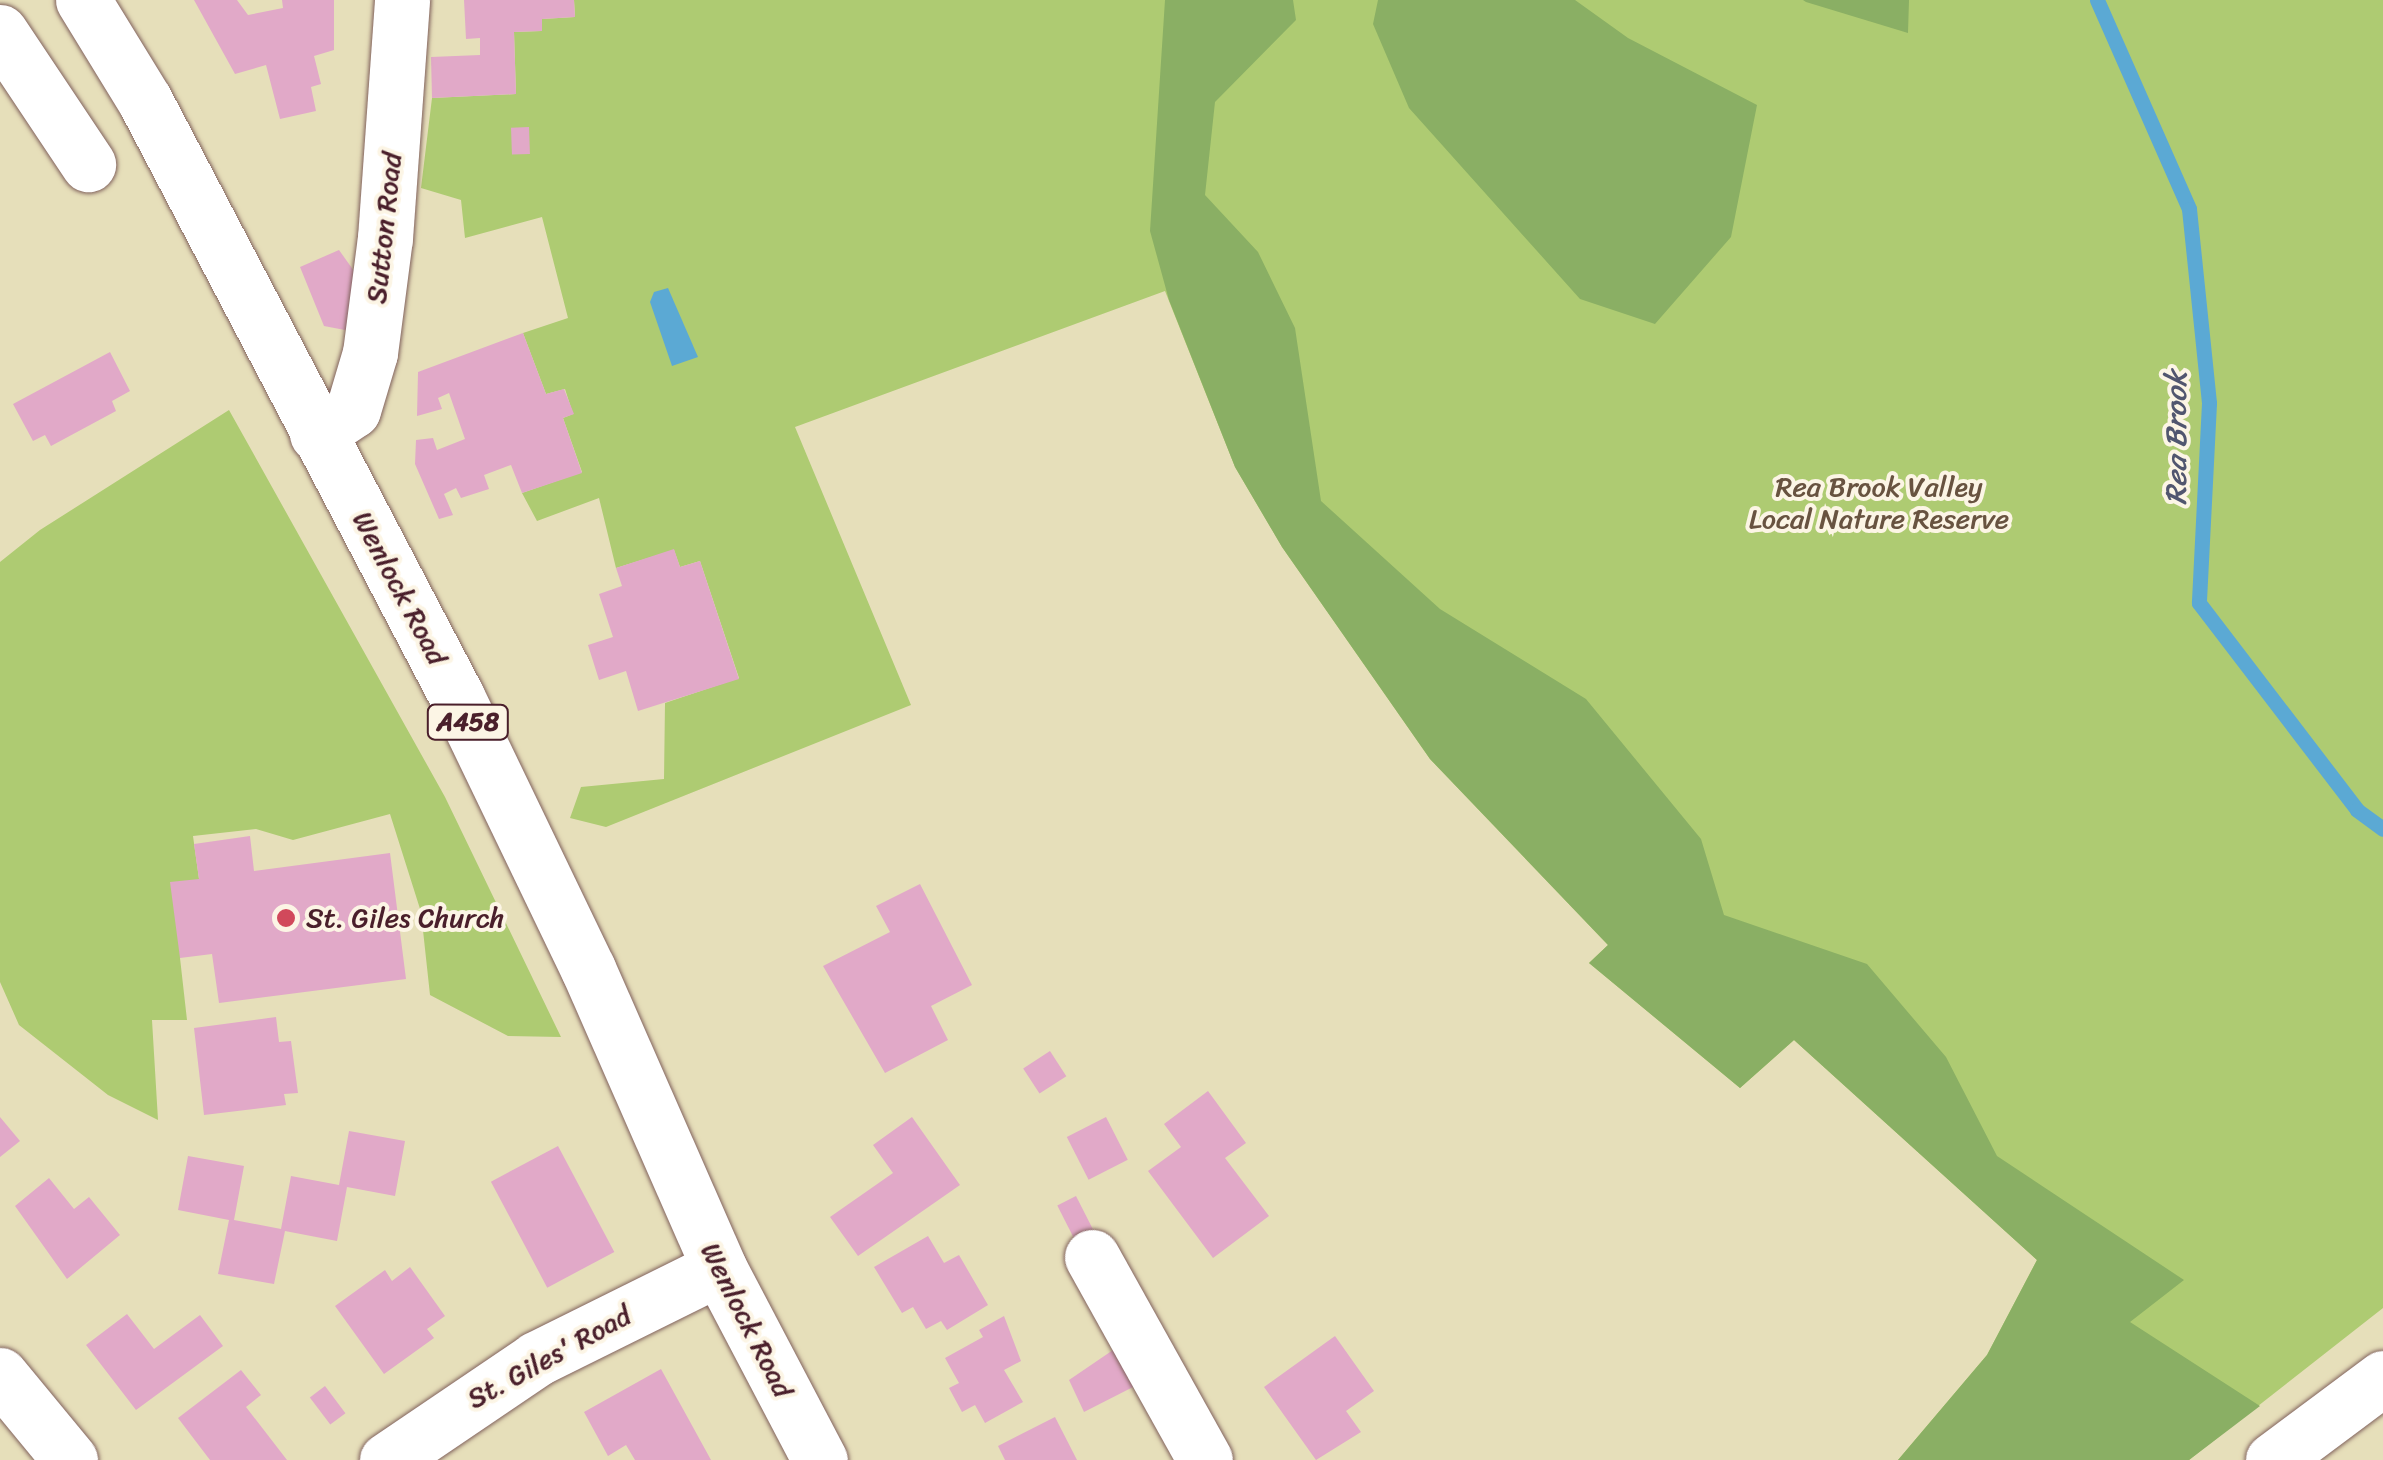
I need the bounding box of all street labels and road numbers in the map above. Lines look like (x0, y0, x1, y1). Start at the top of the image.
street label: Sutton Road (359, 150, 409, 306)
street label: Wenlock Road (345, 505, 455, 671)
road number: A458 (426, 702, 510, 742)
street label: Wenlock Road (694, 1237, 800, 1403)
street label: St. Giles' Road (460, 1298, 638, 1416)

